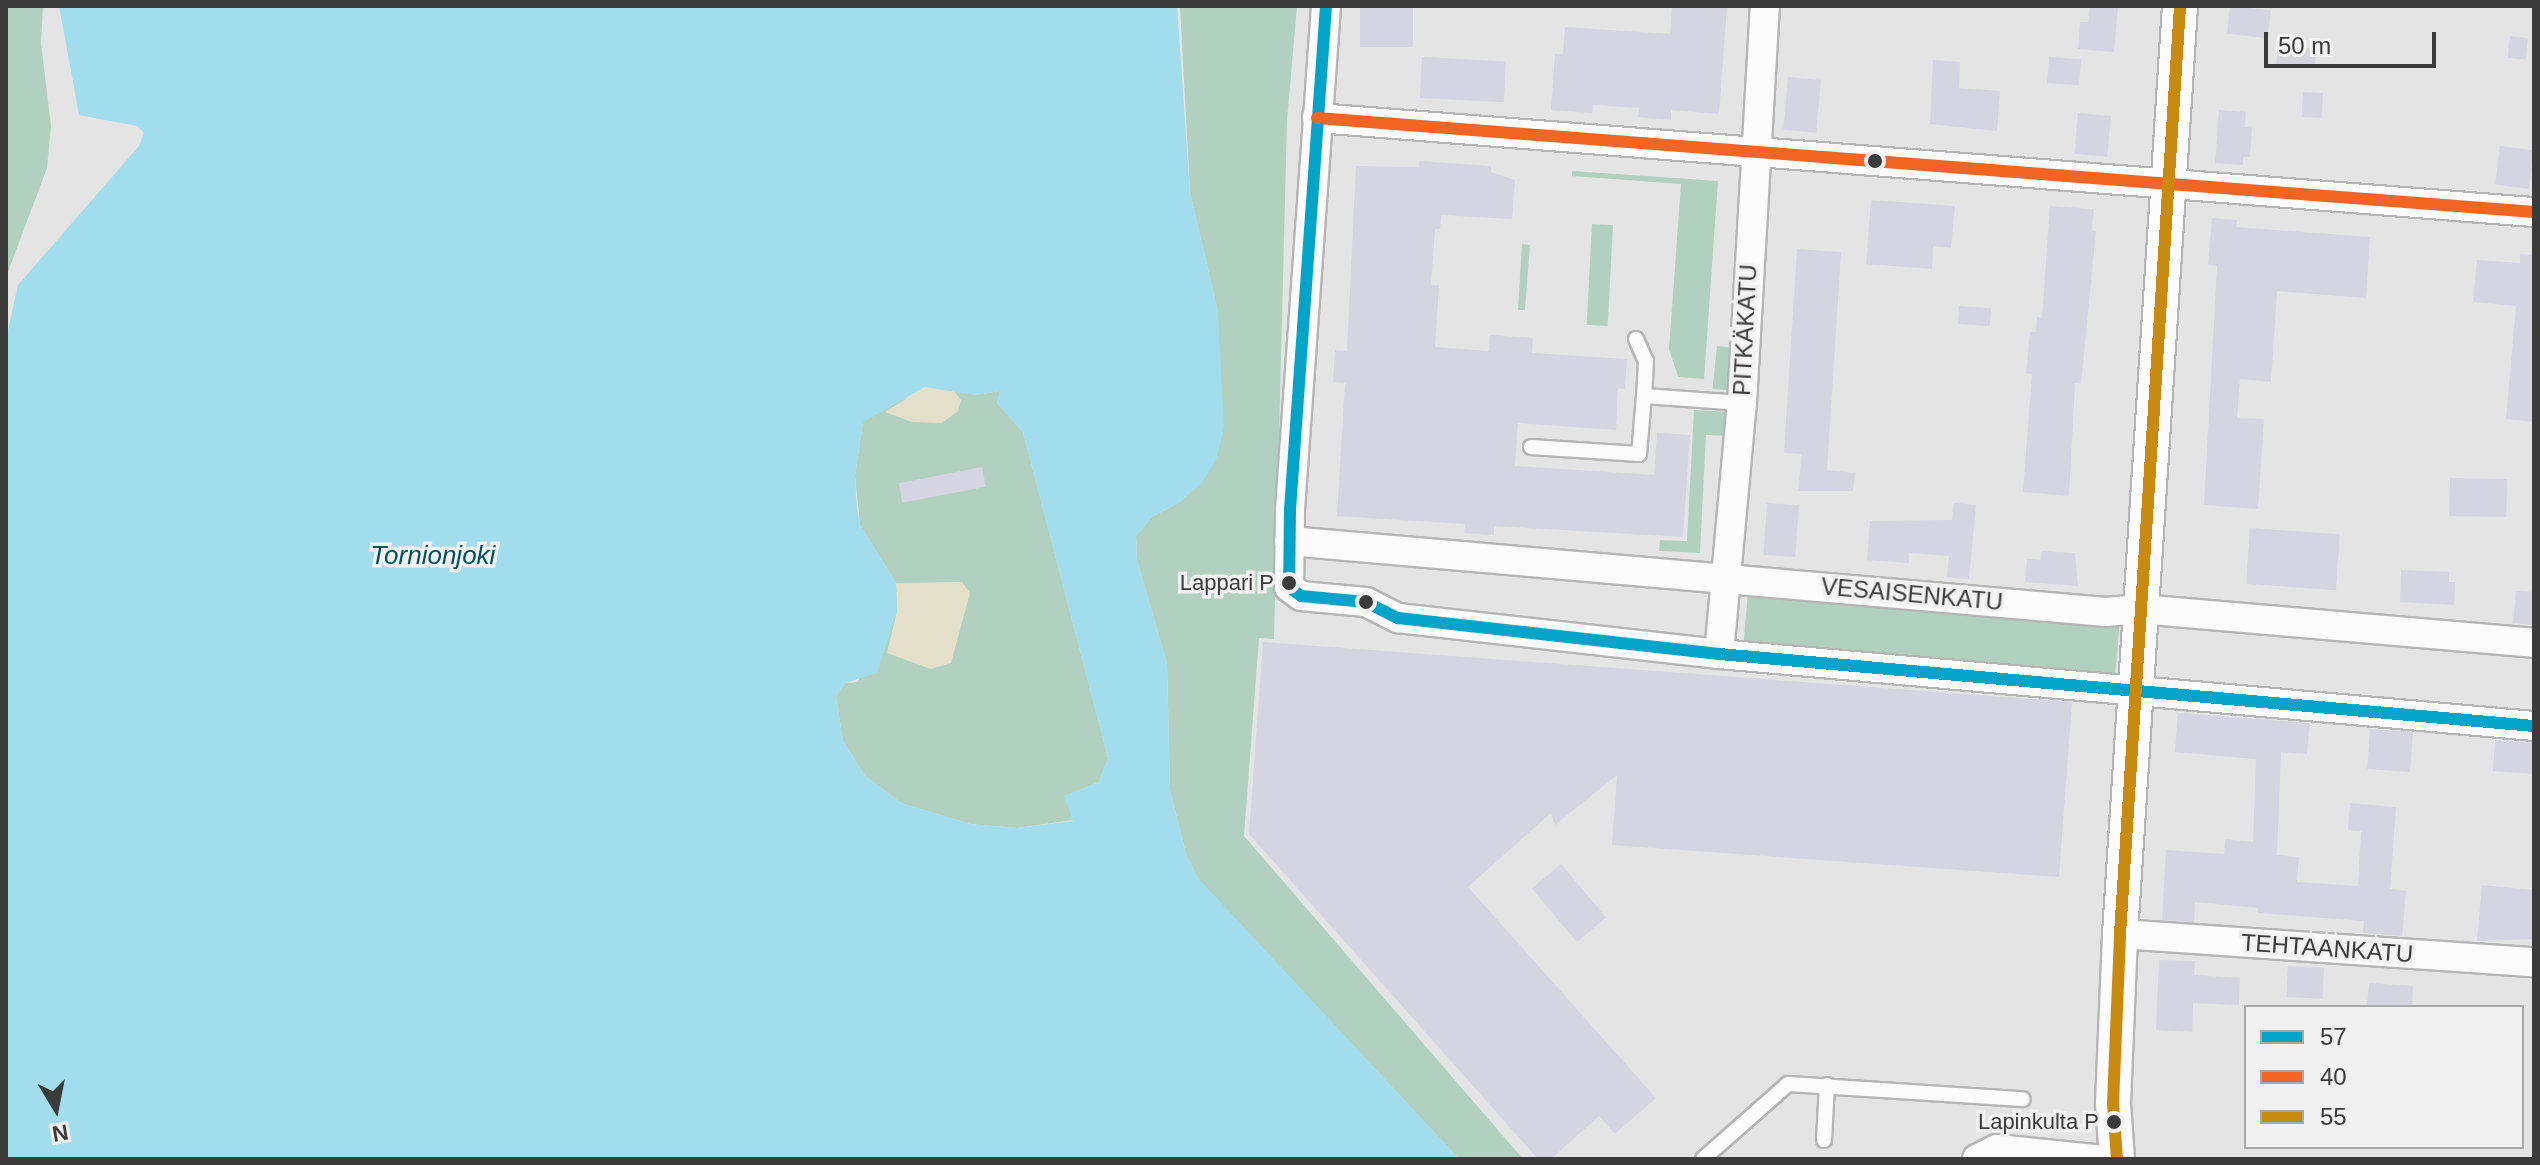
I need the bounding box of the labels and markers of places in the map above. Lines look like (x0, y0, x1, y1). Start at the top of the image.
unlabelled marker (1867, 153, 1883, 169)
place label: Lappari P (1180, 570, 1274, 596)
marker: Lappari P (1281, 575, 1297, 591)
unlabelled marker (1358, 594, 1374, 610)
place label: Lapinkulta P (1978, 1109, 2099, 1135)
marker: Lapinkulta P (2106, 1114, 2122, 1130)

